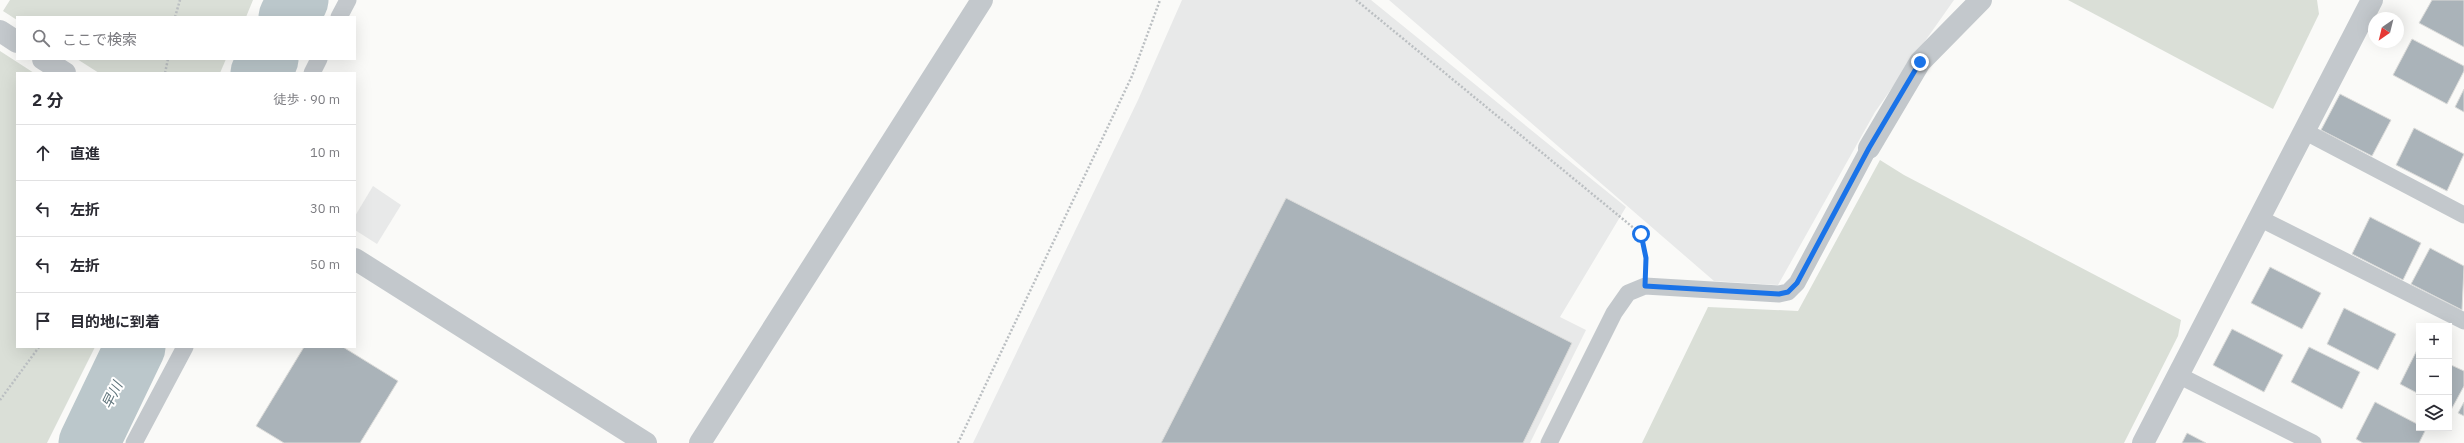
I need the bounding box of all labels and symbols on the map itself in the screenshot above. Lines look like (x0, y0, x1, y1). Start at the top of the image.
north arrow (2368, 12, 2404, 48)
route end (1911, 53, 1929, 71)
route start (1632, 225, 1650, 243)
water label: 早川 (98, 377, 127, 412)

